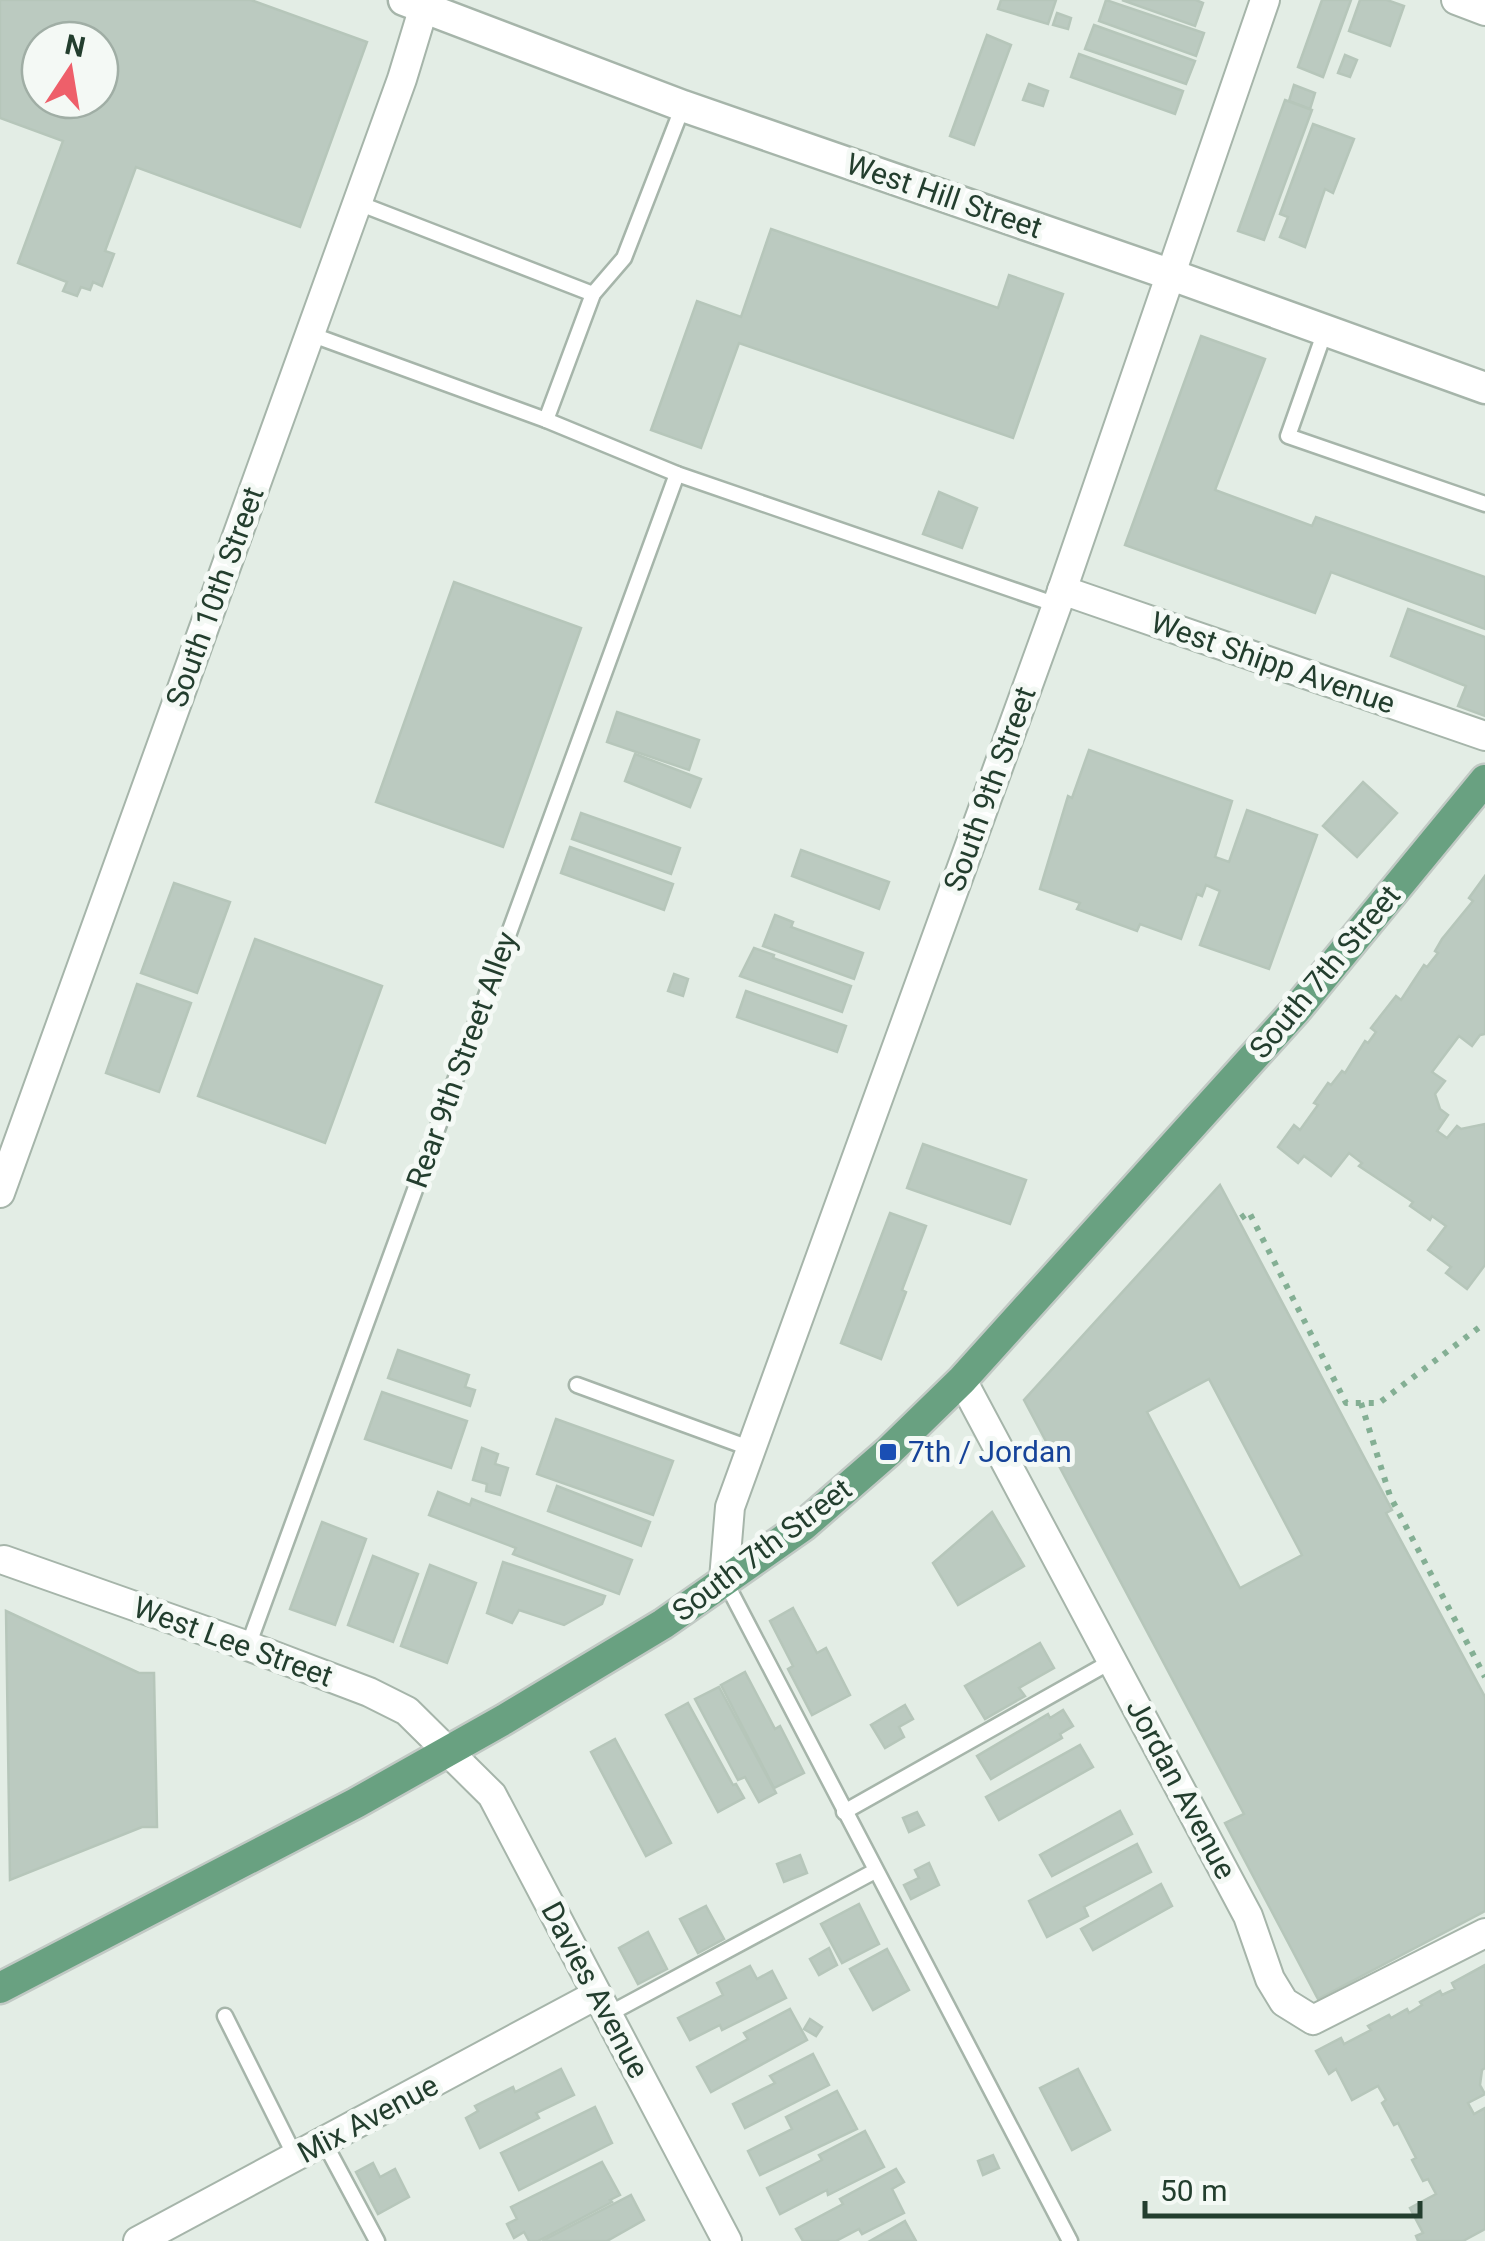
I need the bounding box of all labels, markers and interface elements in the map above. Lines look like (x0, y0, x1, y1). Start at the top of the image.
north arrow (20, 20, 120, 120)
text: N (62, 28, 88, 64)
street label: West Hill Street (842, 146, 1047, 245)
street label: South 10th Street (158, 482, 271, 712)
street label: West Shipp Avenue (1147, 604, 1400, 721)
street label: South 9th Street (936, 682, 1043, 896)
street label: South 7th Street (1242, 878, 1407, 1065)
street label: Rear 9th Street Alley (399, 927, 524, 1192)
place label: 7th / Jordan (908, 1434, 1072, 1469)
marker: 7th / Jordan (877, 1441, 899, 1463)
street label: South 7th Street (665, 1471, 858, 1628)
street label: West Lee Street (129, 1589, 338, 1694)
street label: Jordan Avenue (1119, 1693, 1244, 1885)
street label: Davies Avenue (534, 1896, 657, 2084)
street label: Mix Avenue (292, 2067, 444, 2170)
scale bar (1145, 2156, 1420, 2218)
text: 50 m (1160, 2173, 1227, 2208)

